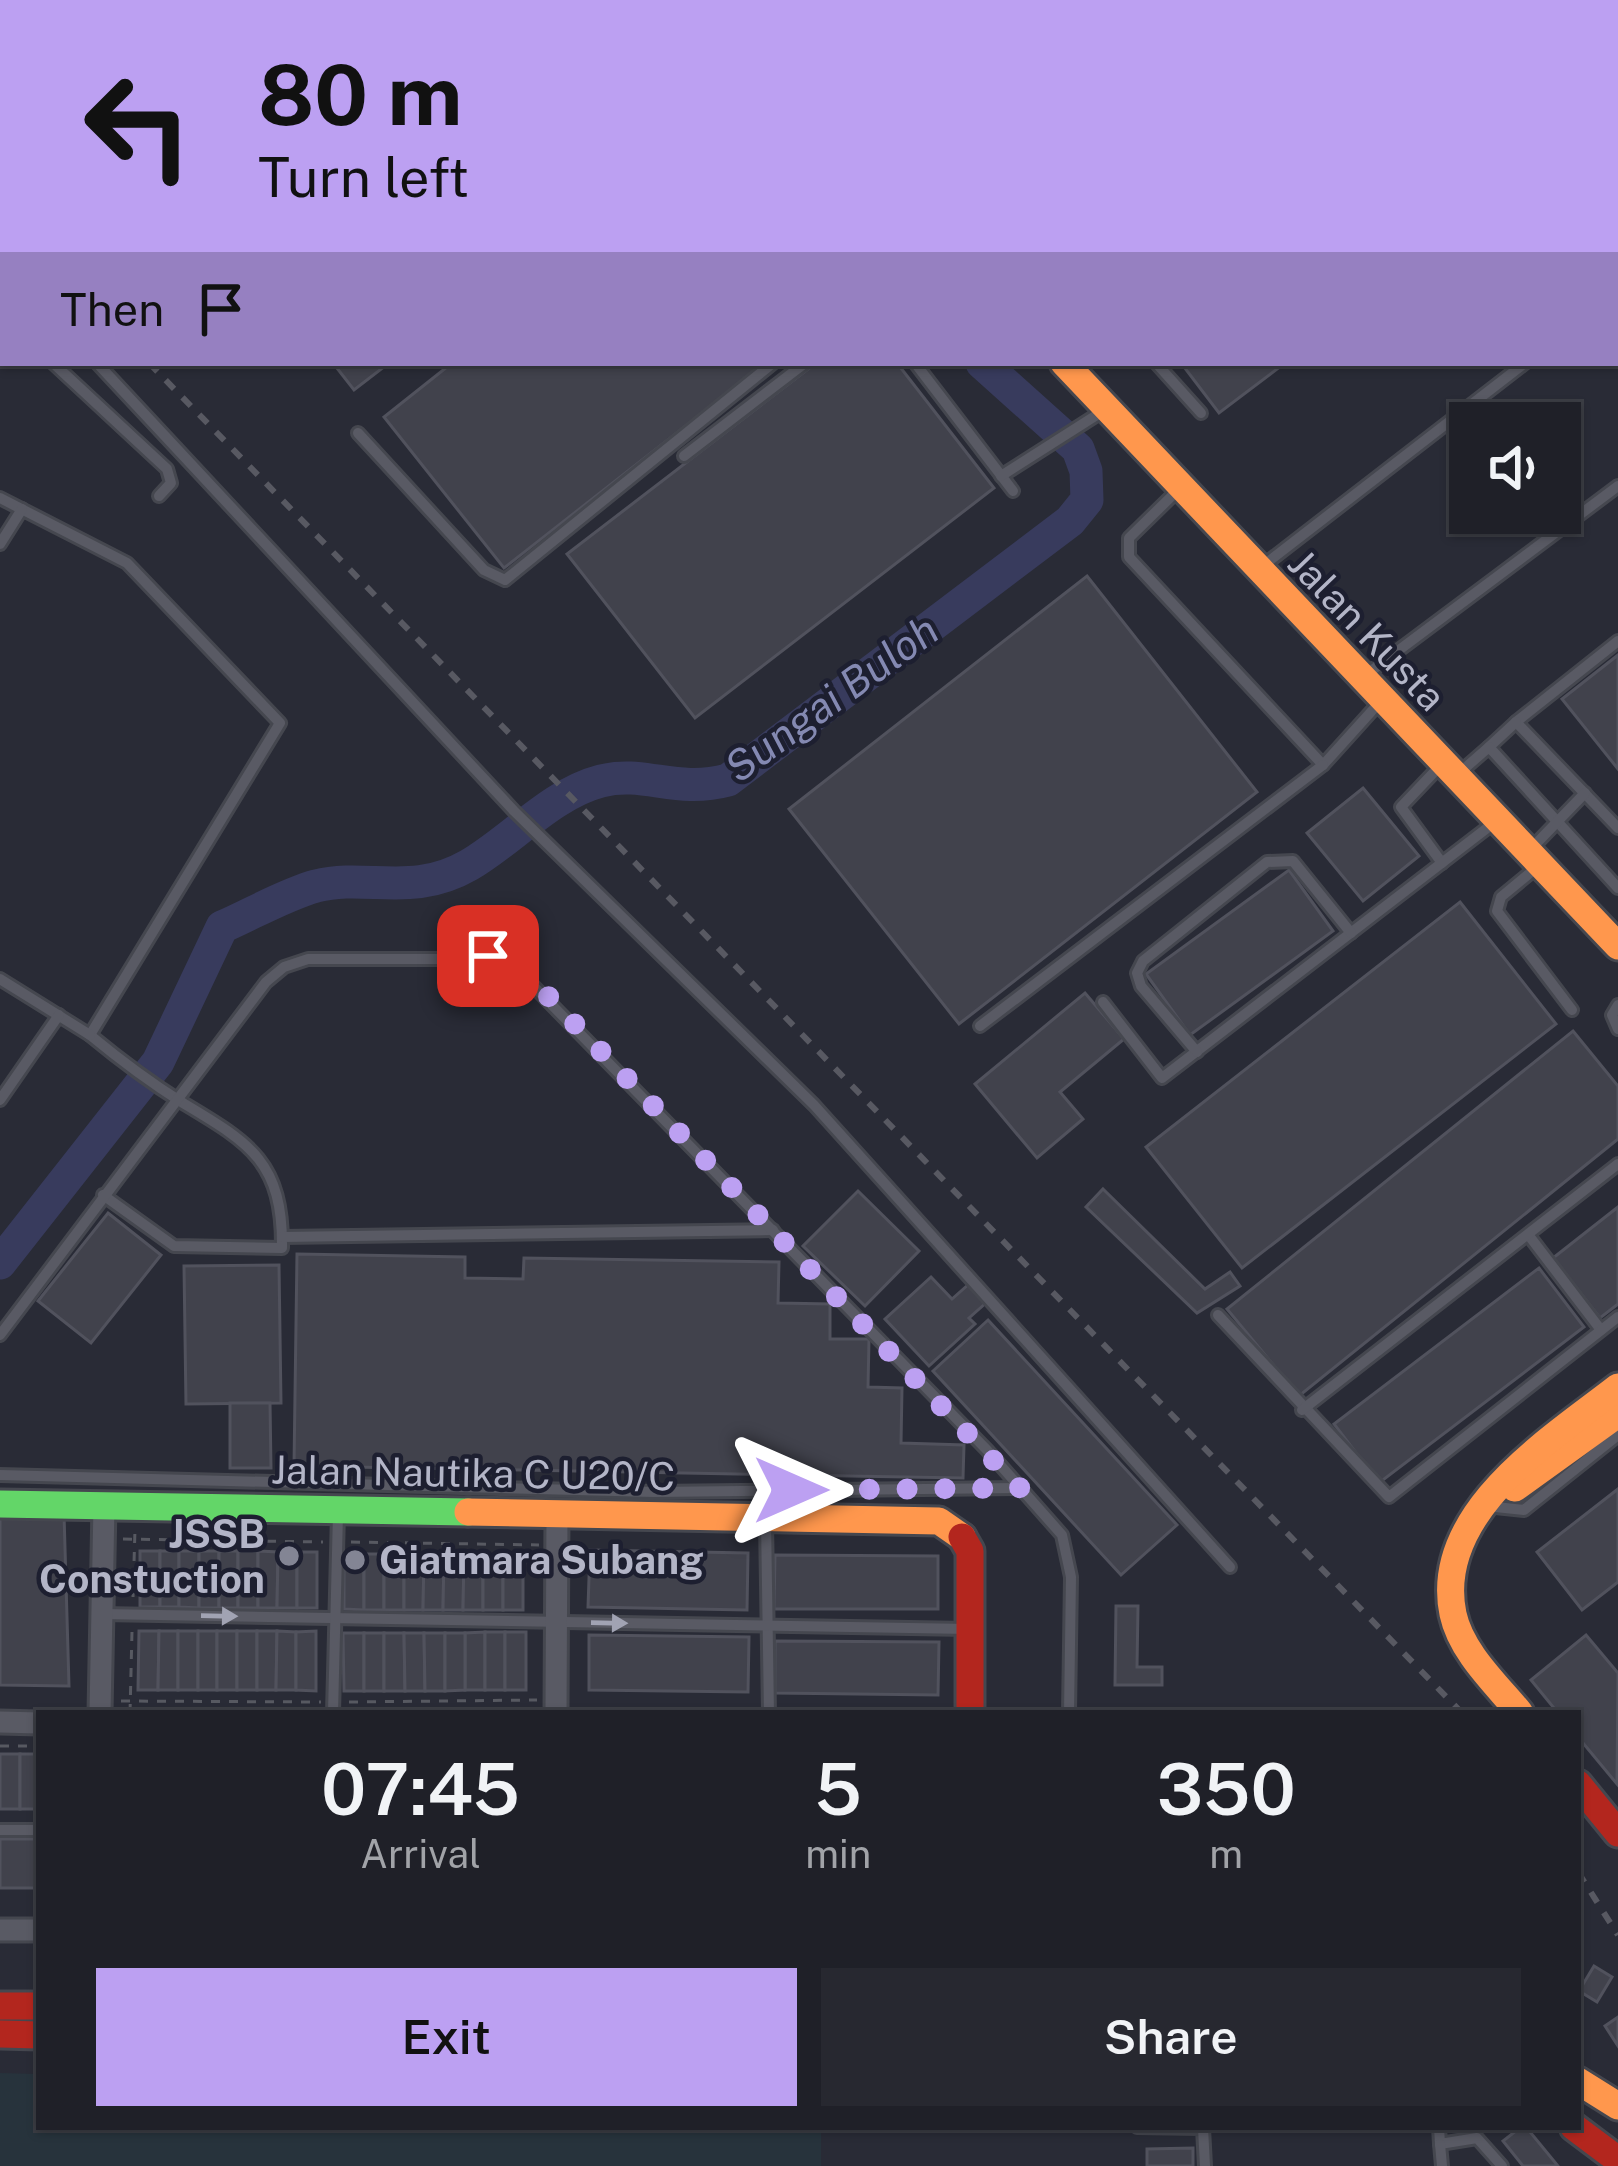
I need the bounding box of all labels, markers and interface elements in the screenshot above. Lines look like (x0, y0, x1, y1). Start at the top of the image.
text: 80 m (258, 45, 462, 144)
icon: left (60, 48, 216, 204)
text: Turn left (258, 146, 469, 209)
icon: arrive (188, 276, 254, 342)
text: Then (60, 283, 164, 336)
map controls (1449, 402, 1581, 534)
button: sound (1449, 402, 1581, 534)
street label: Jalan Kusta (1279, 540, 1455, 720)
water label: Sungai Buloh (715, 604, 947, 792)
pin (437, 905, 539, 1007)
icon: arrive (455, 923, 521, 989)
position arrow (728, 1427, 854, 1553)
street label: Jalan Nautika C U20/C (271, 1446, 675, 1500)
place label: JSSB Constuction (39, 1511, 265, 1602)
place label: Giatmara Subang (379, 1537, 704, 1583)
marker: JSSB Constuction (276, 1543, 302, 1569)
marker: Giatmara Subang (342, 1547, 368, 1573)
one-way arrow (201, 1606, 239, 1626)
one-way arrow (591, 1613, 629, 1632)
text: 07:45 (321, 1747, 520, 1831)
text: 5 (814, 1747, 862, 1831)
text: 350 (1156, 1747, 1296, 1831)
text: Arrival (360, 1831, 481, 1877)
text: min (805, 1831, 871, 1877)
text: m (1209, 1831, 1243, 1877)
button: Exit (96, 1968, 797, 2106)
button: Share (821, 1968, 1521, 2106)

